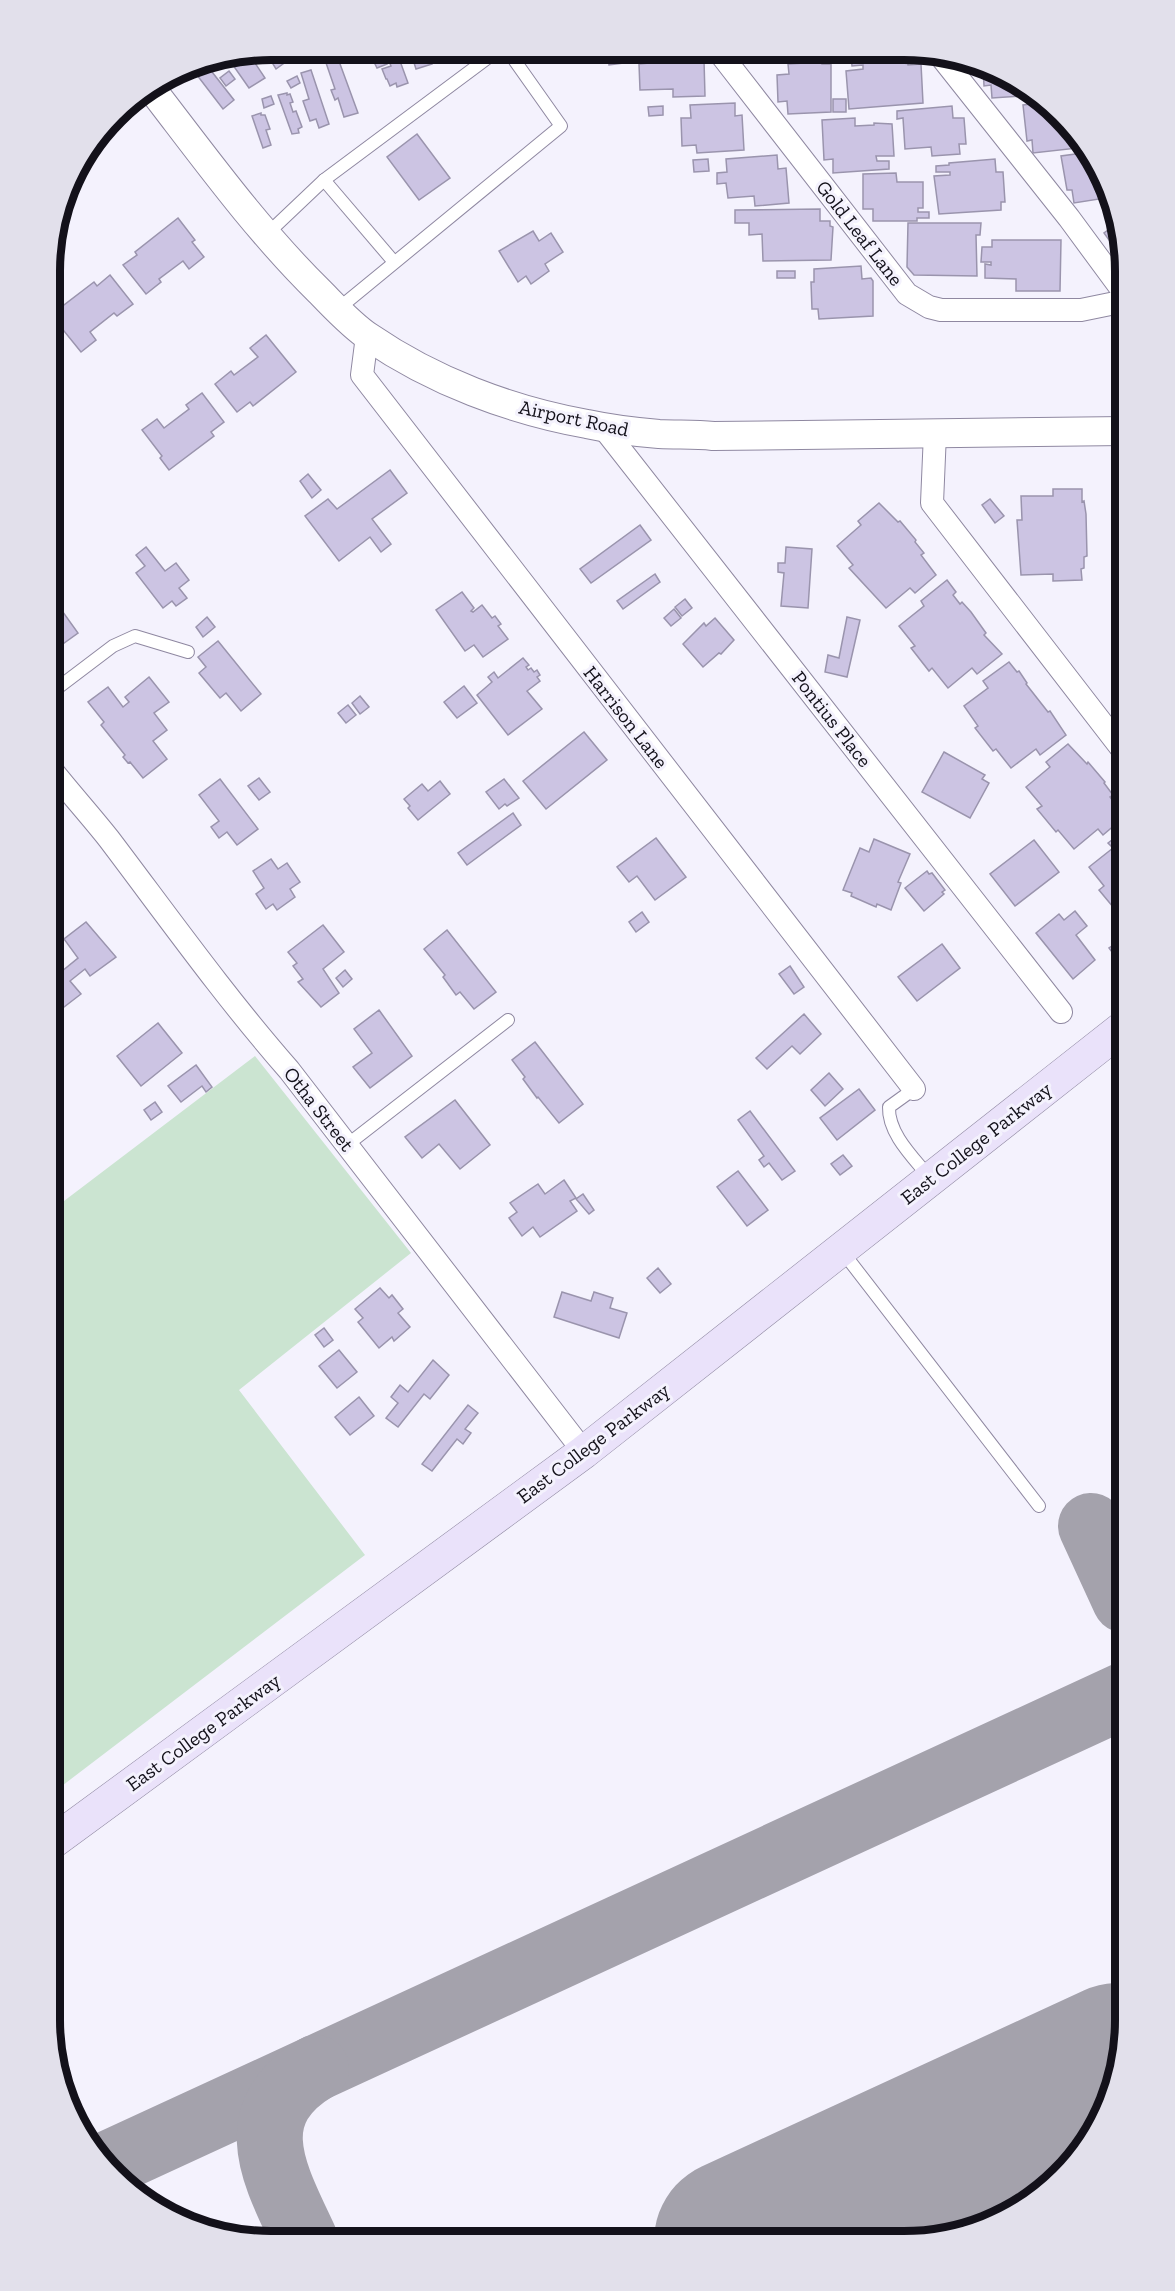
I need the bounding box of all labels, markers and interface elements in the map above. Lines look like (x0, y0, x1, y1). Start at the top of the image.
street label: Gold Leaf Lane (811, 175, 909, 291)
street label: Airport Road (517, 395, 631, 441)
street label: Harrison Lane (579, 661, 673, 773)
street label: Pontius Place (787, 666, 877, 772)
street label: Otha Street (279, 1062, 360, 1156)
street label: East College Parkway (896, 1076, 1057, 1209)
street label: East College Parkway (512, 1377, 675, 1508)
street label: East College Parkway (121, 1668, 285, 1796)

